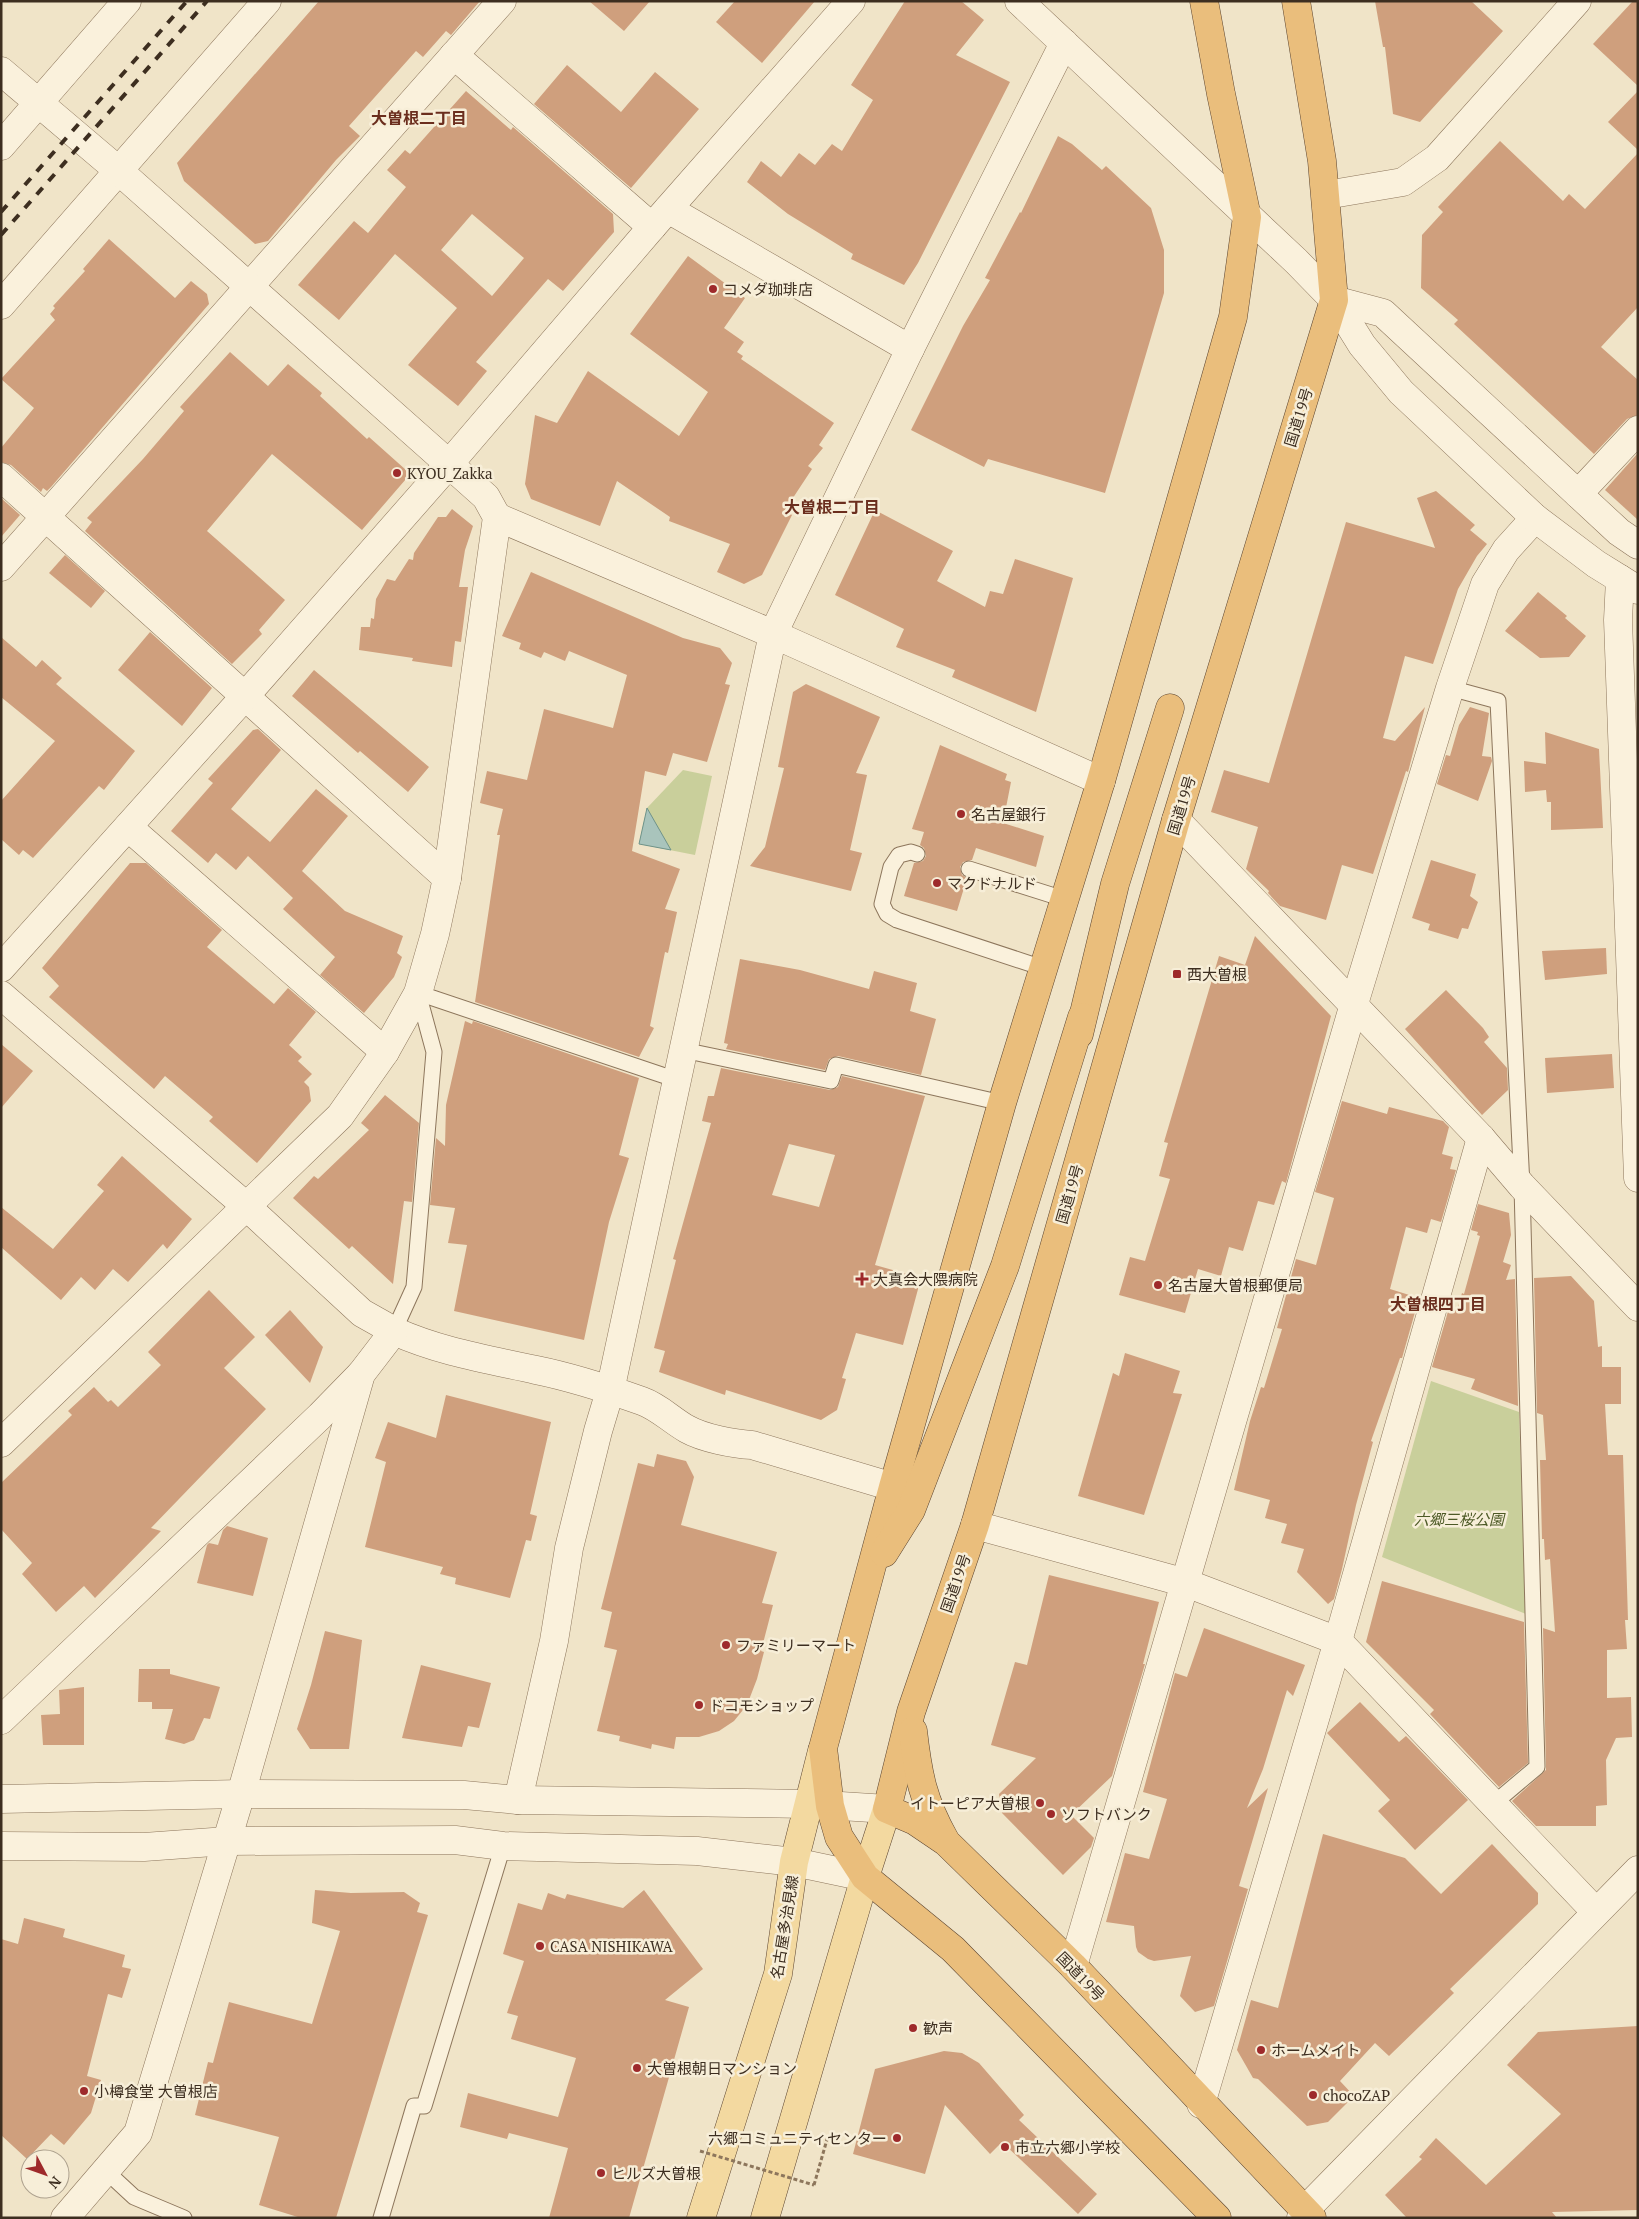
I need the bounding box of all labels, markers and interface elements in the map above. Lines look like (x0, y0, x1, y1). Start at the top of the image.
district label: 大曽根二丁目 (371, 107, 467, 129)
place label: コメダ珈琲店 (723, 279, 813, 299)
marker: コメダ珈琲店 (707, 283, 719, 295)
street label: 国道19号 (1280, 385, 1316, 449)
place label: KYOU_Zakka (407, 463, 493, 483)
marker: KYOU_Zakka (391, 467, 403, 479)
district label: 大曽根二丁目 (784, 496, 880, 518)
street label: 国道19号 (1163, 773, 1199, 837)
place label: 名古屋銀行 (971, 804, 1046, 824)
marker: 名古屋銀行 (955, 808, 967, 820)
place label: マクドナルド (947, 873, 1037, 893)
marker: マクドナルド (931, 877, 943, 889)
place label: 西大曽根 (1187, 964, 1247, 984)
marker: 西大曽根 (1171, 968, 1183, 980)
street label: 国道19号 (1051, 1162, 1087, 1226)
place label: 大真会大隈病院 (873, 1269, 978, 1289)
marker: 大真会大隈病院 (855, 1272, 869, 1286)
place label: 名古屋大曽根郵便局 (1168, 1275, 1303, 1295)
marker: 名古屋大曽根郵便局 (1152, 1279, 1164, 1291)
district label: 大曽根四丁目 (1390, 1293, 1486, 1315)
park label: 六郷三桜公園 (1414, 1509, 1506, 1529)
street label: 国道19号 (936, 1551, 974, 1615)
place label: ファミリーマート (736, 1635, 856, 1655)
marker: ファミリーマート (720, 1639, 732, 1651)
place label: ドコモショップ (709, 1695, 814, 1715)
marker: ドコモショップ (693, 1699, 705, 1711)
place label: イトーピア大曽根 (910, 1793, 1030, 1813)
marker: イトーピア大曽根 (1034, 1797, 1046, 1809)
place label: ソフトバンク (1061, 1804, 1152, 1824)
marker: ソフトバンク (1045, 1808, 1057, 1820)
street label: 名古屋多治見線 (766, 1874, 802, 1980)
place label: CASA NISHIKAWA (550, 1936, 674, 1956)
marker: CASA NISHIKAWA (534, 1940, 546, 1952)
street label: 国道19号 (1053, 1947, 1109, 2005)
place label: 歓声 (923, 2018, 953, 2038)
marker: 歓声 (907, 2022, 919, 2034)
place label: ホームメイト (1271, 2040, 1361, 2060)
marker: ホームメイト (1255, 2044, 1267, 2056)
place label: 大曽根朝日マンション (647, 2058, 797, 2078)
marker: 大曽根朝日マンション (631, 2062, 643, 2074)
place label: 小樽食堂 大曽根店 (94, 2081, 218, 2101)
marker: 小樽食堂 大曽根店 (78, 2085, 90, 2097)
place label: chocoZAP (1323, 2085, 1390, 2105)
marker: chocoZAP (1307, 2089, 1319, 2101)
place label: 六郷コミュニティセンター (708, 2128, 887, 2148)
marker: 六郷コミュニティセンター (891, 2132, 903, 2144)
place label: 市立六郷小学校 (1015, 2137, 1120, 2157)
marker: 市立六郷小学校 (999, 2141, 1011, 2153)
north arrow (20, 2149, 70, 2199)
place label: ヒルズ大曽根 (611, 2163, 701, 2183)
marker: ヒルズ大曽根 (595, 2167, 607, 2179)
text: N (44, 2173, 66, 2193)

